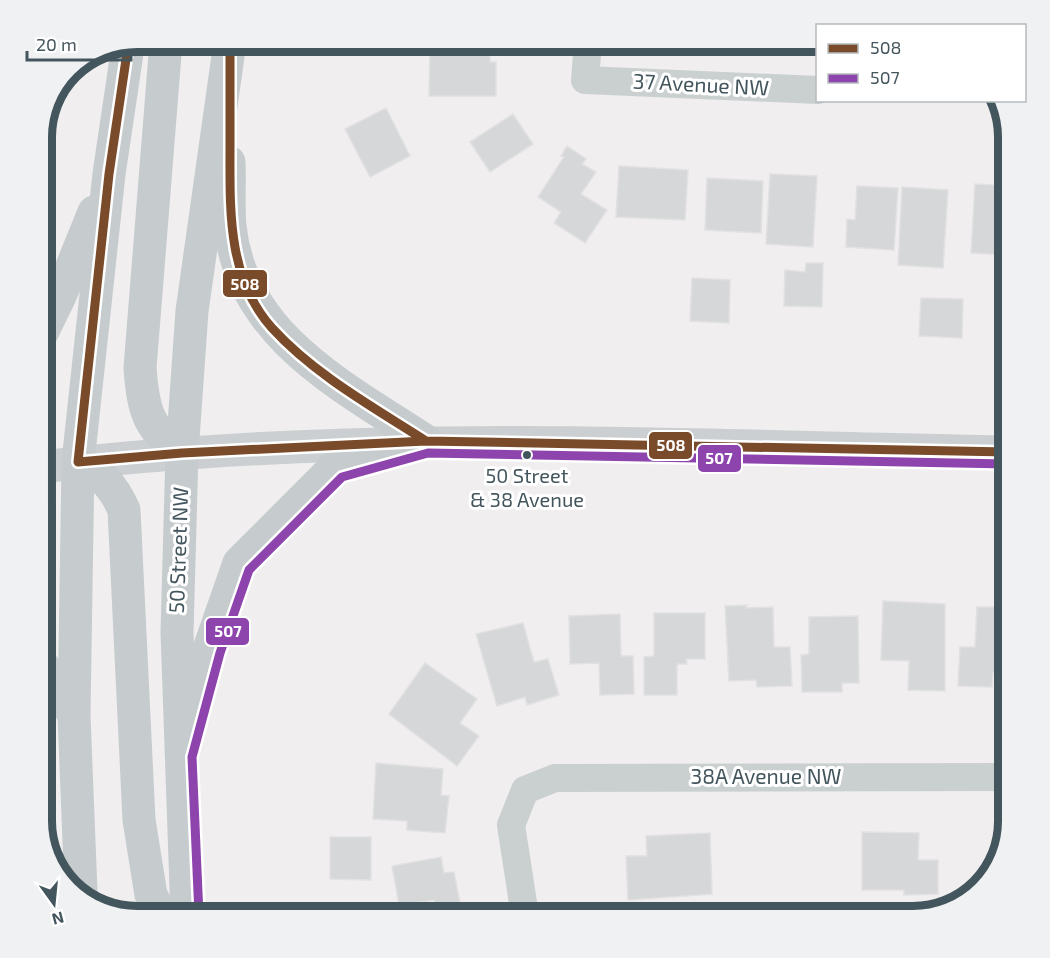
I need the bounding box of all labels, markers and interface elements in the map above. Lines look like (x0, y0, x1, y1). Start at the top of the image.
scale bar (27, 24, 130, 62)
legend (816, 24, 1026, 102)
text: 20 m (36, 33, 77, 55)
text: 508 (870, 36, 901, 58)
text: 507 (870, 66, 900, 88)
street label: 37 Avenue NW (632, 67, 770, 100)
line badge: 508 (222, 269, 268, 298)
text: 508 (231, 274, 259, 293)
line badge: 508 (648, 431, 693, 460)
text: 508 (657, 435, 685, 454)
line badge: 507 (697, 444, 742, 473)
text: 507 (705, 448, 733, 467)
marker: 50 Street & 38 Avenue (521, 449, 533, 461)
place label: 50 Street & 38 Avenue (470, 463, 584, 511)
street label: 50 Street NW (163, 486, 192, 614)
line badge: 507 (205, 617, 250, 646)
text: 507 (214, 621, 242, 640)
street label: 38A Avenue NW (691, 763, 842, 788)
north arrow (24, 874, 84, 934)
text: N (50, 908, 66, 930)

